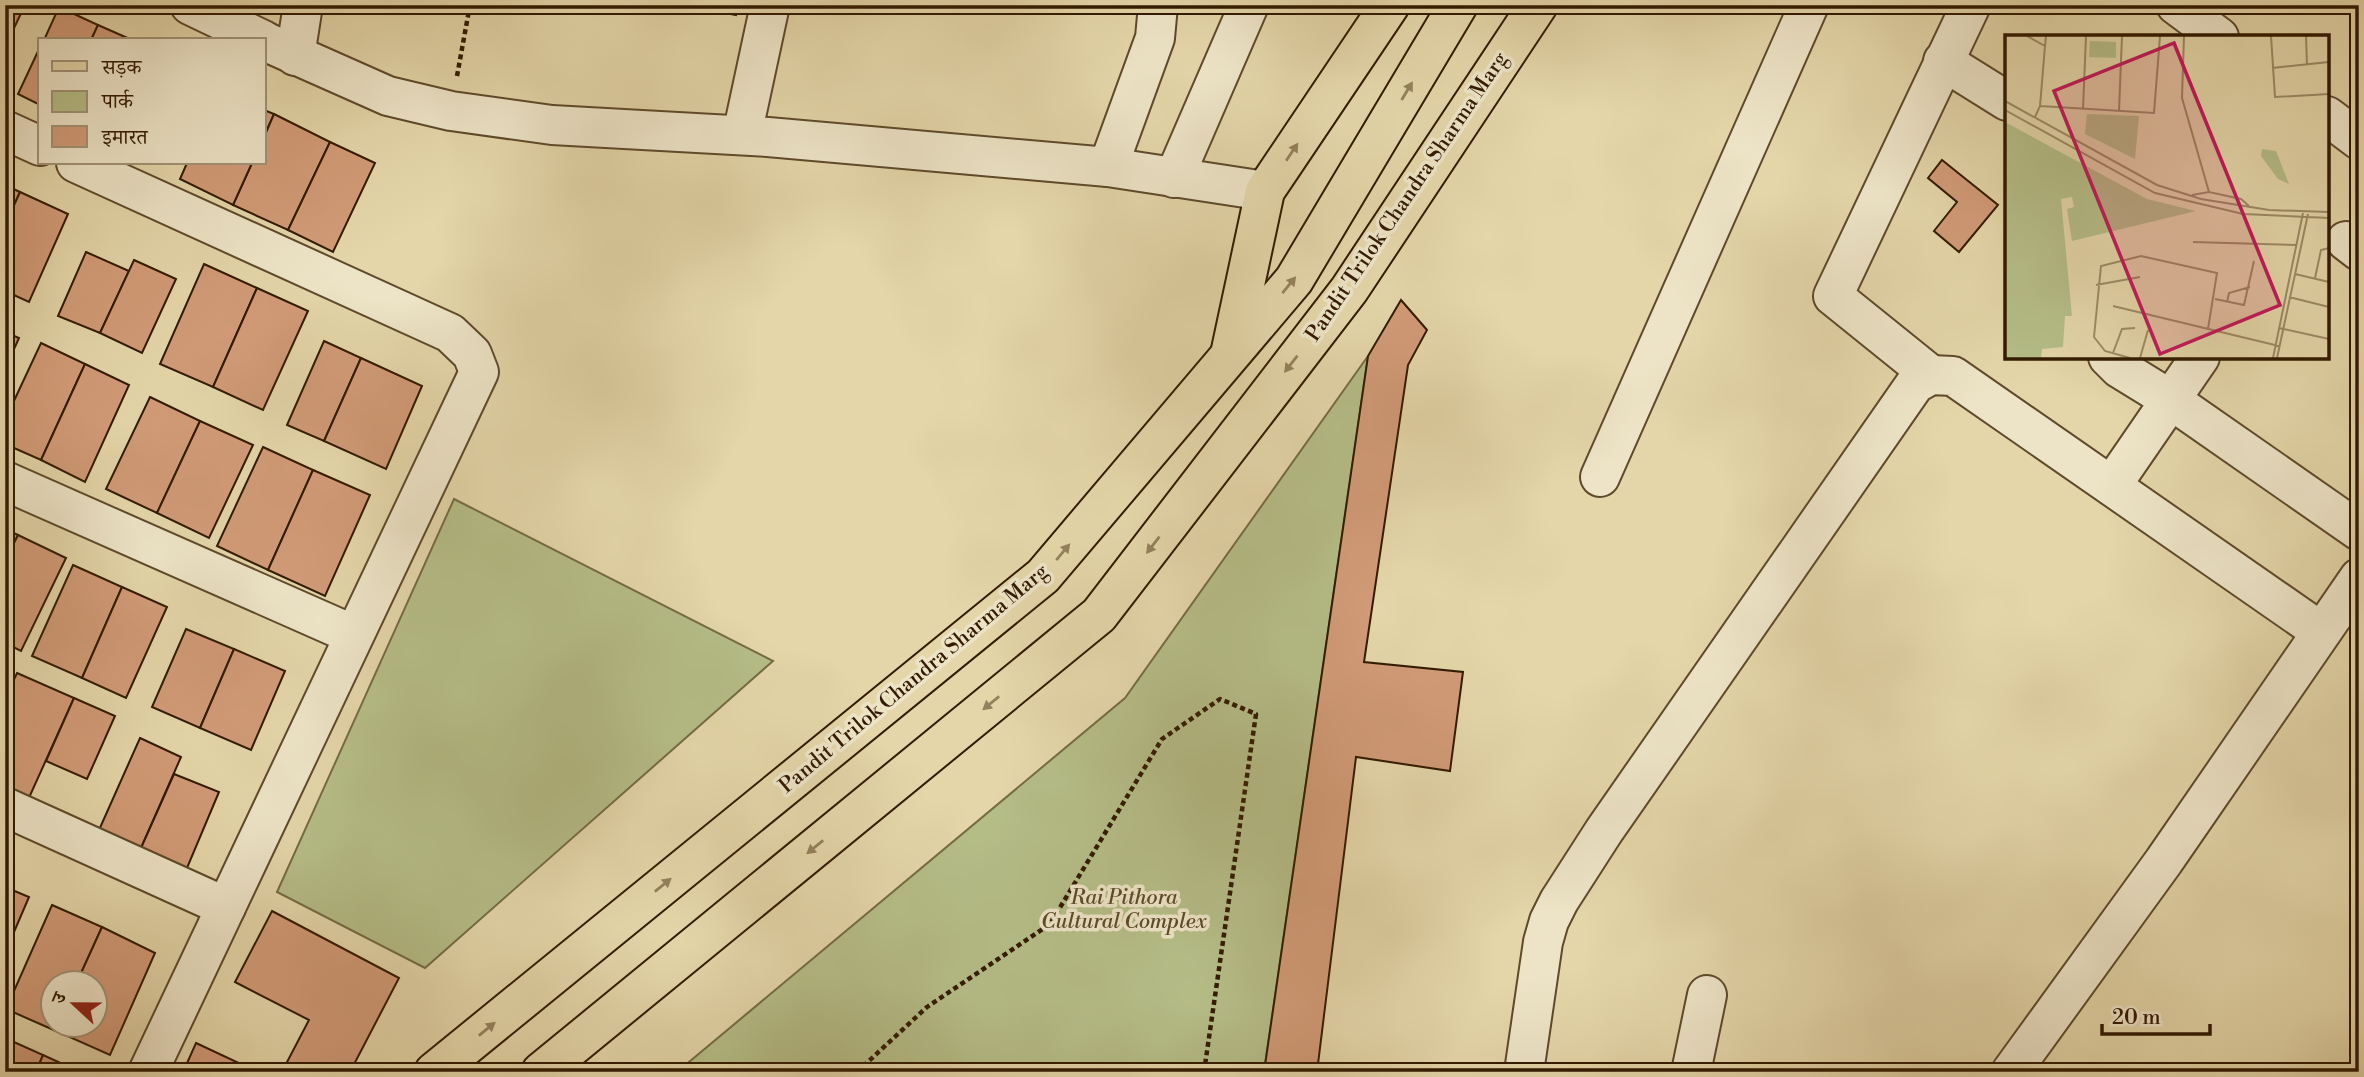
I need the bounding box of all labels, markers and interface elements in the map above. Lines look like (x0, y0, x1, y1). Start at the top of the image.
inset map (2005, 35, 2329, 359)
legend (38, 38, 266, 164)
street label: Pandit Trilok Chandra Sharma Marg (1300, 47, 1514, 347)
text: सड़क (101, 55, 142, 81)
one-way arrow (1401, 81, 1413, 100)
text: पार्क (101, 89, 134, 115)
text: इमारत (101, 125, 149, 151)
one-way arrow (1285, 142, 1298, 162)
one-way arrow (1282, 276, 1296, 294)
one-way arrow (1285, 355, 1299, 373)
one-way arrow (1145, 535, 1160, 553)
one-way arrow (1055, 543, 1070, 560)
street label: Pandit Trilok Chandra Sharma Marg (774, 559, 1054, 799)
one-way arrow (983, 695, 1000, 710)
one-way arrow (807, 839, 824, 854)
one-way arrow (654, 878, 671, 893)
park label: Rai Pithora Cultural Complex (1041, 885, 1207, 935)
north arrow (38, 968, 108, 1038)
text: उ (45, 988, 73, 1009)
scale bar (2102, 993, 2210, 1037)
text: 20 m (2112, 1005, 2161, 1031)
one-way arrow (477, 1021, 495, 1036)

